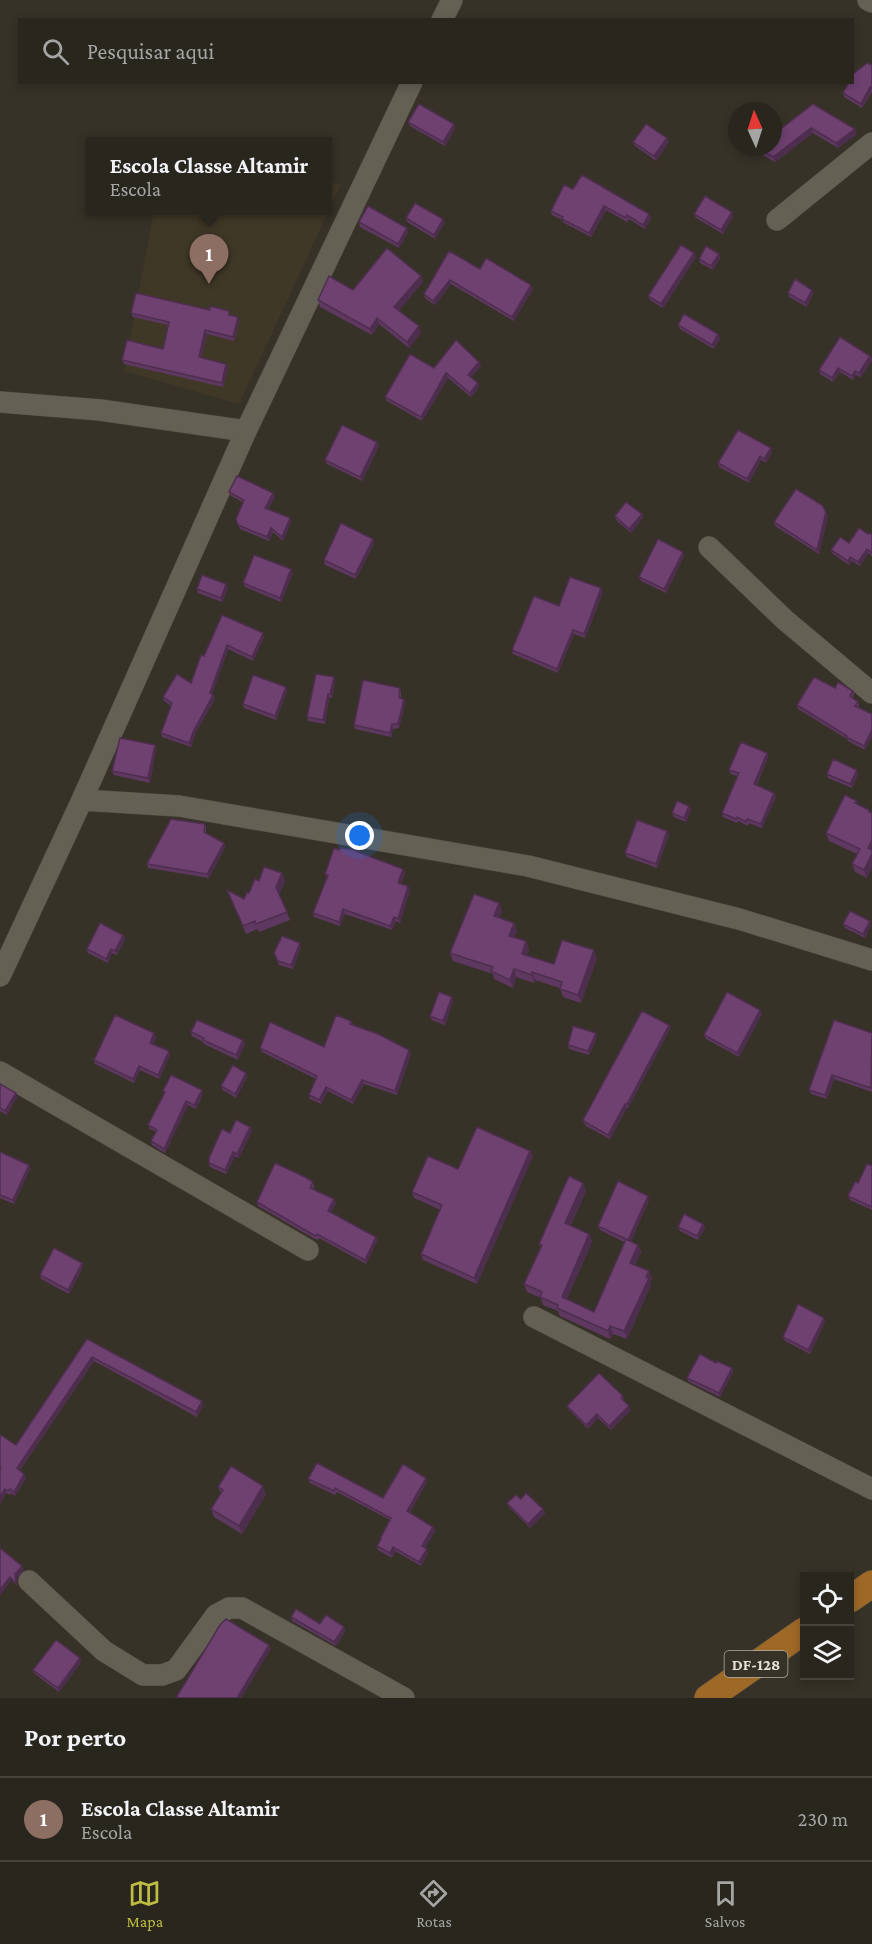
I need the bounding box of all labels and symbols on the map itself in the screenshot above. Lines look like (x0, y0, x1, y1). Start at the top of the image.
north arrow (728, 102, 782, 156)
pin: 1 (190, 234, 228, 284)
your location (345, 821, 374, 850)
road number: DF-128 (724, 1651, 788, 1677)

